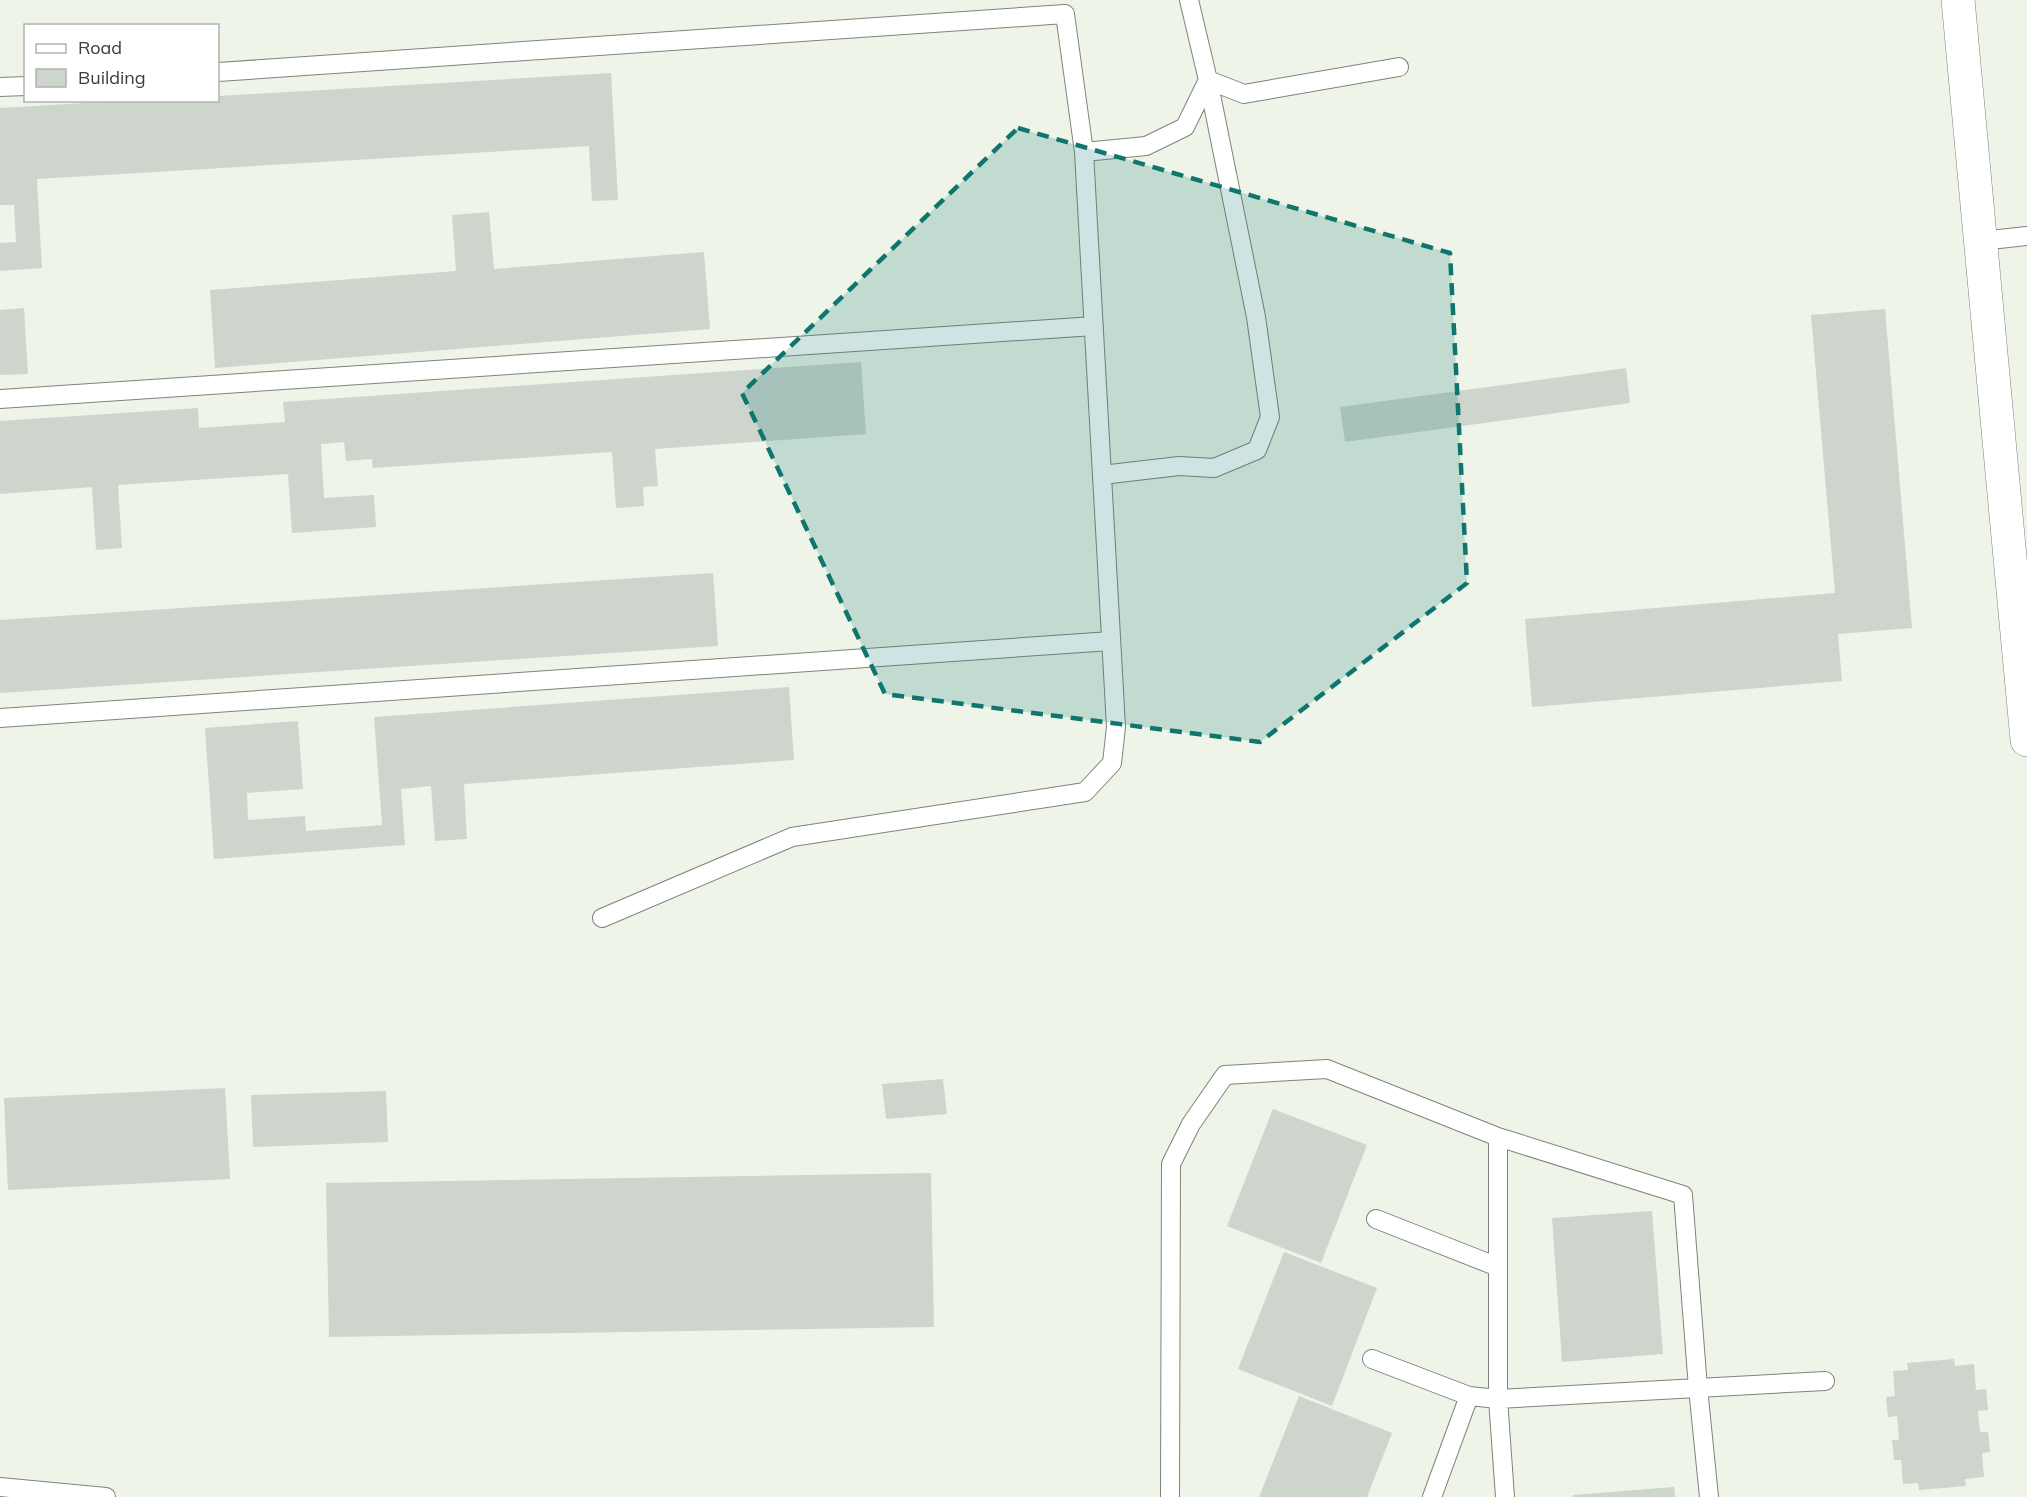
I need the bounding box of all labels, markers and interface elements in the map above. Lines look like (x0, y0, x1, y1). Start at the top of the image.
legend (24, 24, 219, 102)
text: Road (78, 36, 122, 59)
text: Building (78, 66, 146, 89)

